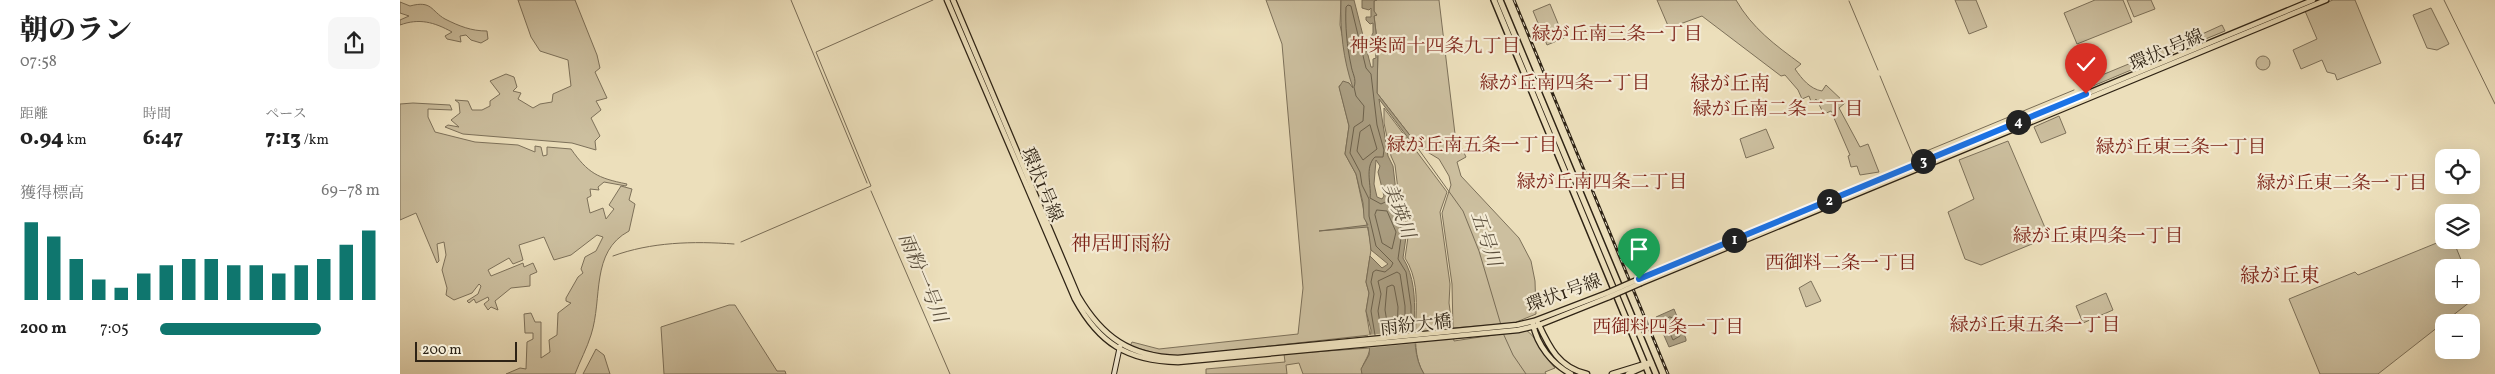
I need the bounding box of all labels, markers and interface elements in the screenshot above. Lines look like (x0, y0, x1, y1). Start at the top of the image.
text: 朝のラン (20, 12, 132, 51)
button: share (328, 17, 380, 69)
district label: 緑が丘南三条一丁目 (1531, 22, 1703, 48)
street label: 環状1号線 (2126, 24, 2208, 78)
district label: 神楽岡十四条九丁目 (1349, 34, 1521, 60)
pin (2065, 43, 2107, 94)
icon: check (2072, 50, 2100, 78)
text: 07:58 (20, 51, 57, 73)
district label: 緑が丘南四条一丁目 (1479, 71, 1651, 97)
district label: 緑が丘南 (1690, 71, 1770, 99)
district label: 緑が丘南二条二丁目 (1692, 97, 1864, 123)
text: 距離 (20, 105, 48, 124)
text: 時間 (143, 105, 171, 124)
text: ペース (265, 105, 307, 124)
pin: 4 (2006, 110, 2030, 134)
text: 4 (2014, 113, 2023, 132)
text: 0.94 (20, 124, 64, 153)
text: 6:47 (143, 124, 183, 153)
text: 7:13 (265, 124, 301, 153)
text: km (64, 131, 87, 150)
text: /km (301, 131, 329, 150)
district label: 緑が丘南五条一丁目 (1386, 133, 1558, 159)
district label: 緑が丘東三条一丁目 (2095, 135, 2267, 161)
street label: 環状1号線 (1014, 144, 1068, 226)
pin: 3 (1910, 148, 1936, 174)
map controls (2435, 149, 2480, 359)
button: locate (2435, 149, 2480, 194)
text: 3 (1920, 152, 1927, 171)
district label: 緑が丘南四条二丁目 (1516, 170, 1688, 196)
district label: 緑が丘東二条一丁目 (2256, 171, 2428, 197)
text: 69–78 m (321, 180, 380, 202)
water label: 美瑛川 (1376, 180, 1421, 244)
text: 獲得標高 (20, 183, 84, 205)
pin: 2 (1816, 188, 1842, 214)
text: 2 (1826, 192, 1833, 211)
button: layers (2435, 204, 2480, 249)
water label: 五号川 (1463, 208, 1507, 272)
district label: 緑が丘東四条一丁目 (2012, 224, 2184, 250)
pin (1618, 228, 1660, 279)
pin: 1 (1722, 228, 1746, 252)
water label: 雨粉一号川 (891, 229, 953, 329)
district label: 神居町雨紛 (1071, 231, 1171, 259)
text: 1 (1732, 231, 1737, 250)
icon: arrive (1625, 235, 1653, 263)
district label: 西御料二条一丁目 (1765, 251, 1917, 277)
button: + (2435, 259, 2480, 304)
district label: 緑が丘東 (2240, 263, 2320, 291)
street label: 環状1号線 (1523, 269, 1605, 319)
street label: 雨紛大橋 (1379, 310, 1453, 342)
district label: 緑が丘東五条一丁目 (1949, 313, 2121, 339)
button: − (2435, 314, 2480, 359)
district label: 西御料四条一丁目 (1592, 315, 1744, 341)
text: 200 m (20, 318, 67, 340)
text: 7:05 (100, 318, 129, 340)
scale bar (415, 339, 518, 362)
text: 200 m (422, 341, 462, 360)

